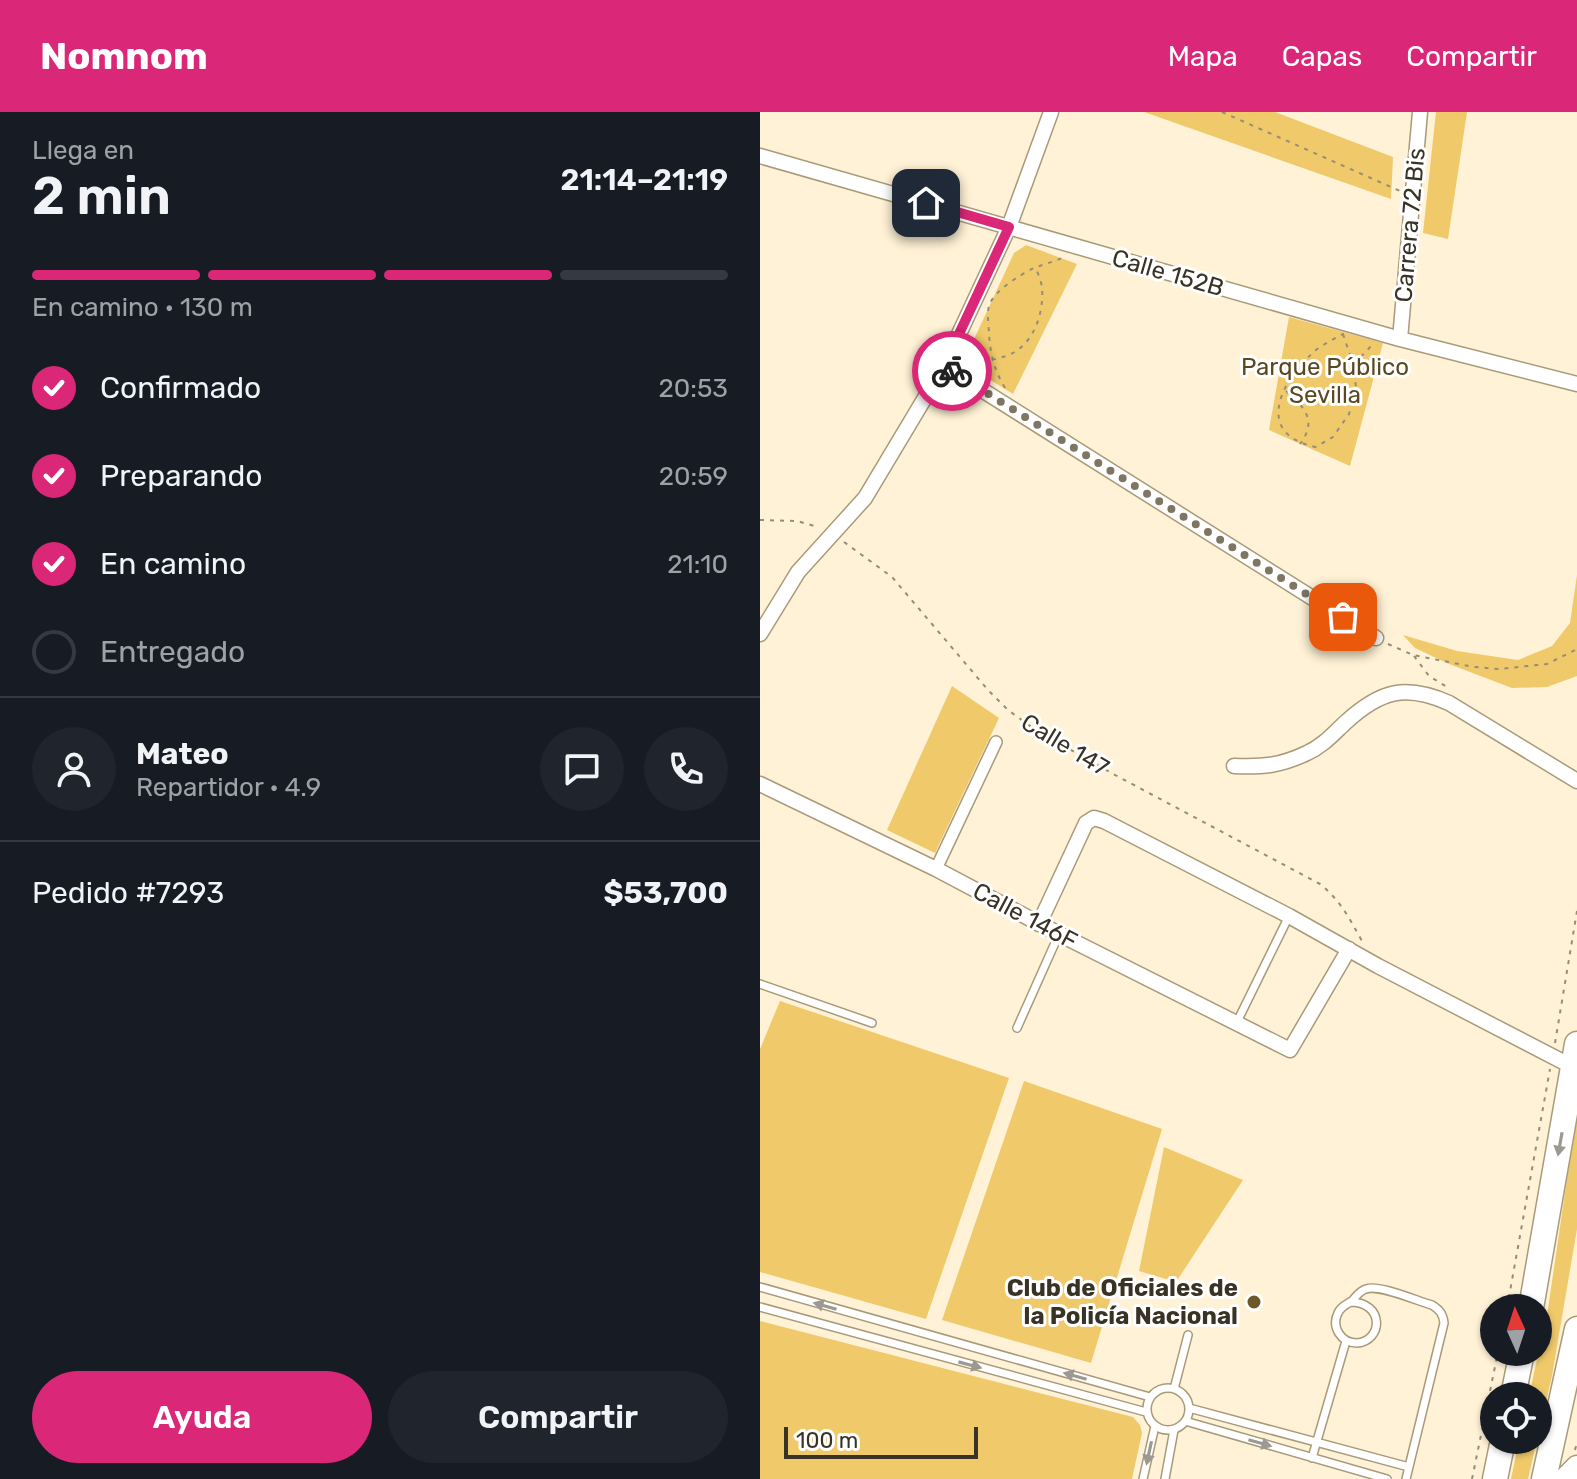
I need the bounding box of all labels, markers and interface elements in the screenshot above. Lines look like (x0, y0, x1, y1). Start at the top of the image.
text: Nomnom (40, 33, 208, 79)
text: Mapa (1168, 40, 1238, 73)
text: Capas (1282, 40, 1362, 73)
text: Compartir (1406, 40, 1537, 73)
text: Llega en (32, 135, 134, 166)
street label: Carrera 72 Bis (1389, 147, 1431, 303)
text: 21:14–21:19 (560, 162, 728, 198)
text: 2 min (32, 165, 171, 227)
pin (892, 169, 960, 237)
icon: home (904, 181, 948, 225)
street label: Calle 152B (1109, 244, 1227, 302)
text: En camino · 130 m (32, 292, 253, 323)
courier (912, 331, 992, 411)
icon: bike (930, 349, 974, 393)
park label: Parque Público Sevilla (1241, 353, 1409, 409)
icon: check (32, 366, 76, 410)
text: Confirmado (100, 370, 261, 406)
text: 20:53 (659, 373, 728, 404)
icon: check (32, 454, 76, 498)
text: Preparando (100, 458, 263, 494)
text: 20:59 (659, 461, 728, 492)
icon: check (32, 542, 76, 586)
text: En camino (100, 546, 246, 582)
text: 21:10 (667, 549, 728, 580)
pin (1309, 583, 1377, 651)
icon: bag (1321, 595, 1365, 639)
text: Entregado (100, 634, 245, 670)
street label: Calle 147 (1016, 708, 1114, 782)
button: person (32, 727, 116, 811)
button: chat (540, 727, 624, 811)
button: phone (644, 727, 728, 811)
text: Mateo (136, 736, 229, 772)
text: Repartidor · 4.9 (136, 772, 321, 803)
text: Pedido #7293 (32, 875, 224, 911)
text: $53,700 (603, 875, 728, 911)
street label: Calle 146F (968, 877, 1082, 955)
one-way arrow (1553, 1132, 1566, 1157)
place label: Club de Oficiales de la Policía Nacional (1007, 1274, 1238, 1330)
marker: Club de Oficiales de la Policía Nacional (1245, 1293, 1263, 1311)
north arrow (1480, 1294, 1552, 1366)
map controls (1480, 1294, 1552, 1454)
one-way arrow (812, 1299, 836, 1312)
one-way arrow (959, 1359, 983, 1372)
one-way arrow (1063, 1369, 1087, 1382)
button: Ayuda (32, 1371, 372, 1463)
button: Compartir (388, 1371, 728, 1463)
button: locate (1480, 1382, 1552, 1454)
scale bar (784, 1423, 978, 1459)
text: 100 m (796, 1427, 858, 1454)
one-way arrow (1249, 1437, 1273, 1450)
one-way arrow (1142, 1440, 1155, 1465)

